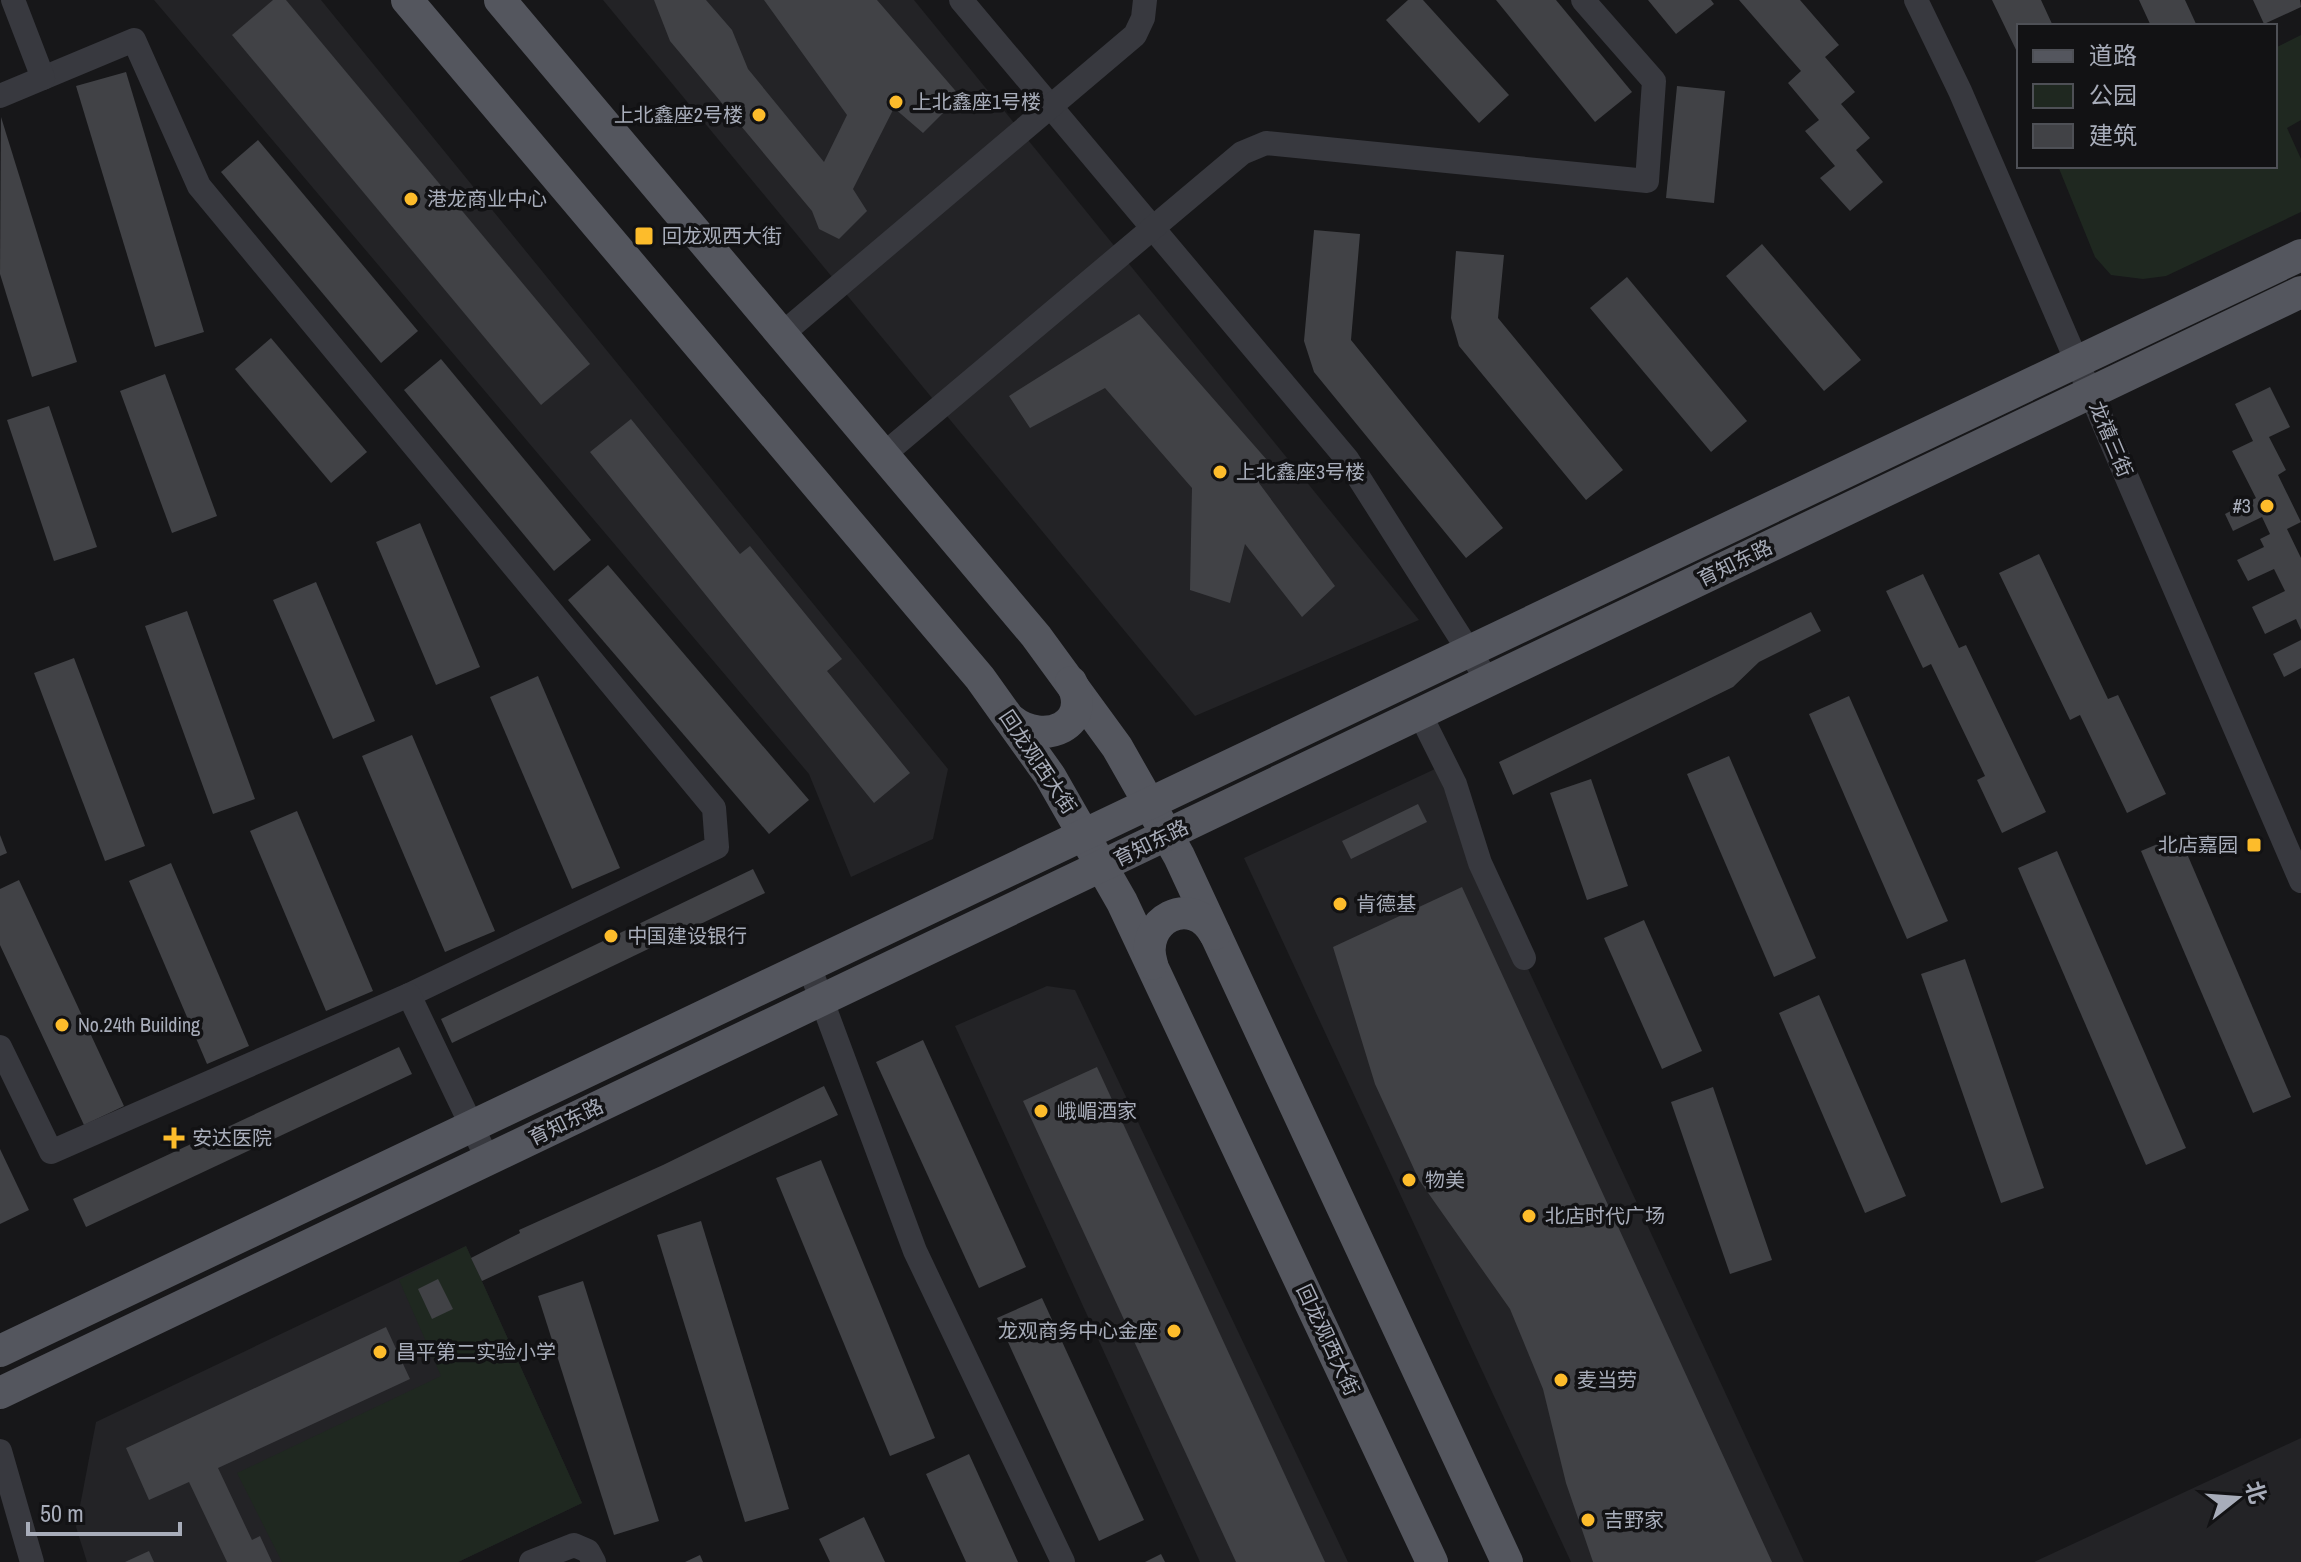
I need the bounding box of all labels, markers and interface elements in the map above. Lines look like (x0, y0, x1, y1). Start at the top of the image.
legend (2017, 24, 2277, 168)
text: 道路 (2089, 39, 2137, 71)
text: 公园 (2089, 79, 2137, 111)
place label: 上北鑫座1号楼 (912, 88, 1041, 115)
marker: 上北鑫座1号楼 (887, 93, 905, 111)
place label: 上北鑫座2号楼 (614, 101, 743, 128)
marker: 上北鑫座2号楼 (750, 106, 768, 124)
text: 建筑 (2089, 119, 2137, 151)
place label: 港龙商业中心 (427, 185, 547, 212)
marker: 港龙商业中心 (402, 190, 420, 208)
place label: 回龙观西大街 (662, 222, 782, 249)
marker: 回龙观西大街 (633, 225, 655, 247)
street label: 龙禧三街 (2083, 397, 2140, 481)
place label: 上北鑫座3号楼 (1236, 458, 1365, 485)
marker: 上北鑫座3号楼 (1211, 463, 1229, 481)
place label: #3 (2233, 492, 2251, 519)
marker: #3 (2258, 497, 2276, 515)
street label: 育知东路 (1693, 533, 1777, 592)
street label: 回龙观西大街 (994, 704, 1083, 819)
street label: 育知东路 (1109, 813, 1193, 872)
place label: 北店嘉园 (2158, 831, 2238, 858)
marker: 北店嘉园 (2245, 836, 2263, 854)
place label: 肯德基 (1356, 890, 1416, 917)
marker: 肯德基 (1331, 895, 1349, 913)
place label: 中国建设银行 (627, 922, 747, 949)
marker: 中国建设银行 (602, 927, 620, 945)
place label: No.24th Building (78, 1011, 200, 1038)
marker: No.24th Building (53, 1016, 71, 1034)
street label: 育知东路 (524, 1092, 608, 1151)
place label: 峨嵋酒家 (1057, 1097, 1137, 1124)
marker: 峨嵋酒家 (1032, 1102, 1050, 1120)
place label: 安达医院 (192, 1124, 272, 1151)
marker: 安达医院 (163, 1127, 185, 1149)
place label: 物美 (1425, 1166, 1465, 1193)
marker: 物美 (1400, 1171, 1418, 1189)
place label: 北店时代广场 (1545, 1202, 1665, 1229)
marker: 北店时代广场 (1520, 1207, 1538, 1225)
street label: 回龙观西大街 (1291, 1280, 1366, 1400)
place label: 龙观商务中心金座 (998, 1317, 1158, 1344)
marker: 龙观商务中心金座 (1165, 1322, 1183, 1340)
place label: 昌平第二实验小学 (396, 1338, 556, 1365)
marker: 昌平第二实验小学 (371, 1343, 389, 1361)
place label: 麦当劳 (1577, 1366, 1637, 1393)
marker: 麦当劳 (1552, 1371, 1570, 1389)
north arrow (2197, 1458, 2277, 1538)
text: 北 (2239, 1477, 2274, 1507)
scale bar (28, 1486, 180, 1536)
text: 50 m (40, 1497, 84, 1529)
place label: 吉野家 (1604, 1506, 1664, 1533)
marker: 吉野家 (1579, 1511, 1597, 1529)

